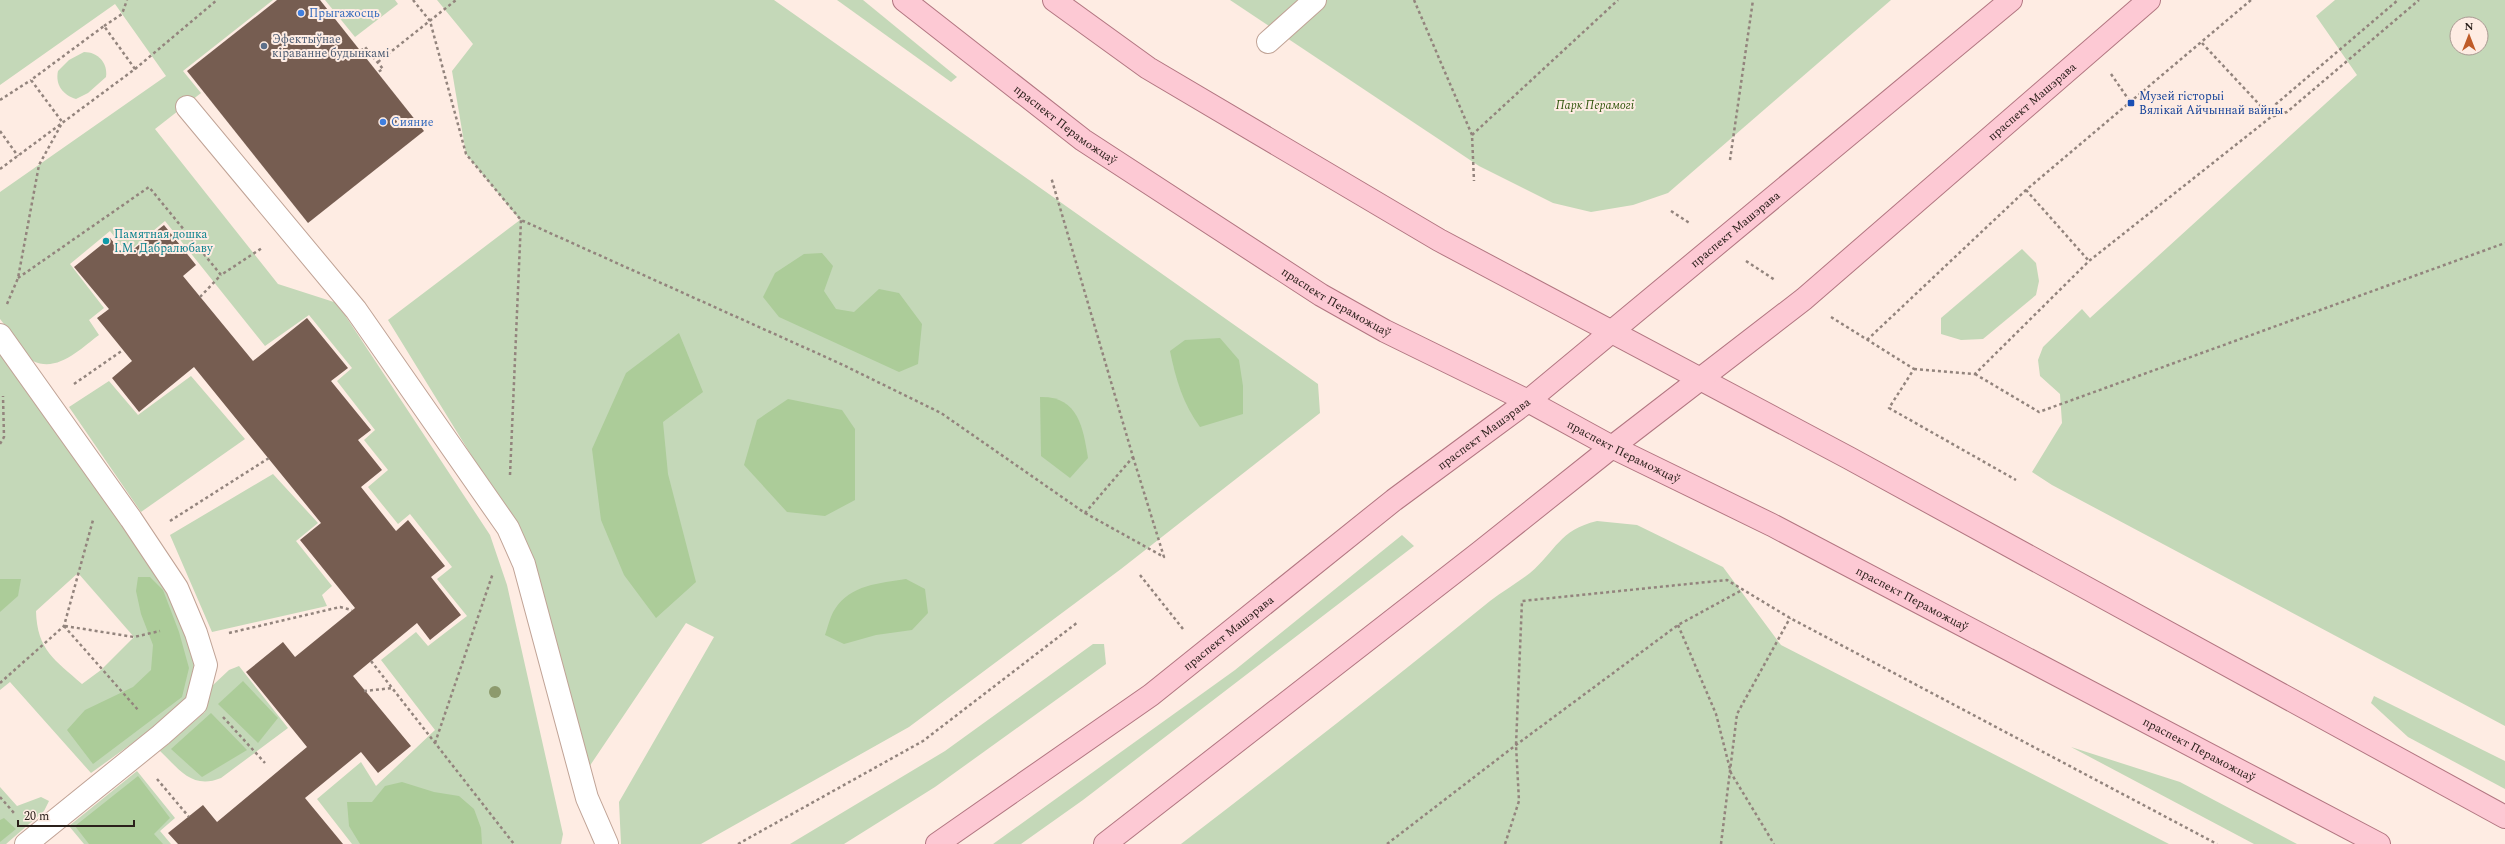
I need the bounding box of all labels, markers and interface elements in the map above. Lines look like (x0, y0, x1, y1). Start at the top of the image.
place label: Прыгажосць (309, 4, 380, 23)
marker: Прыгажосць (296, 8, 306, 18)
north arrow (2449, 16, 2489, 56)
text: N (2465, 18, 2474, 35)
place label: Эфектыўнае кіраванне будынкамі (272, 30, 390, 63)
marker: Эфектыўнае кіраванне будынкамі (259, 41, 269, 51)
street label: праспект Машэрава (1984, 58, 2081, 146)
street label: праспект Пераможцаў (1009, 80, 1122, 170)
place label: Музей гісторыі Вялікай Айчыннай вайны (2139, 87, 2284, 120)
park label: Парк Перамогі (1556, 96, 1635, 115)
marker: Музей гісторыі Вялікай Айчыннай вайны (2126, 98, 2136, 108)
place label: Сияние (391, 113, 434, 132)
marker: Сияние (378, 117, 388, 127)
street label: праспект Машэрава (1686, 186, 1785, 273)
place label: Памятная дошка І.М. Дабралюбаву (114, 225, 214, 258)
marker: Памятная дошка І.М. Дабралюбаву (101, 236, 111, 246)
street label: праспект Пераможцаў (1277, 263, 1395, 343)
street label: праспект Машэрава (1433, 393, 1535, 475)
street label: праспект Пераможцаў (1563, 415, 1684, 489)
street label: праспект Пераможцаў (1852, 562, 1973, 637)
street label: праспект Машэрава (1179, 591, 1278, 676)
street label: праспект Пераможцаў (2139, 712, 2259, 788)
scale bar (18, 802, 134, 828)
text: 20 m (24, 807, 49, 826)

